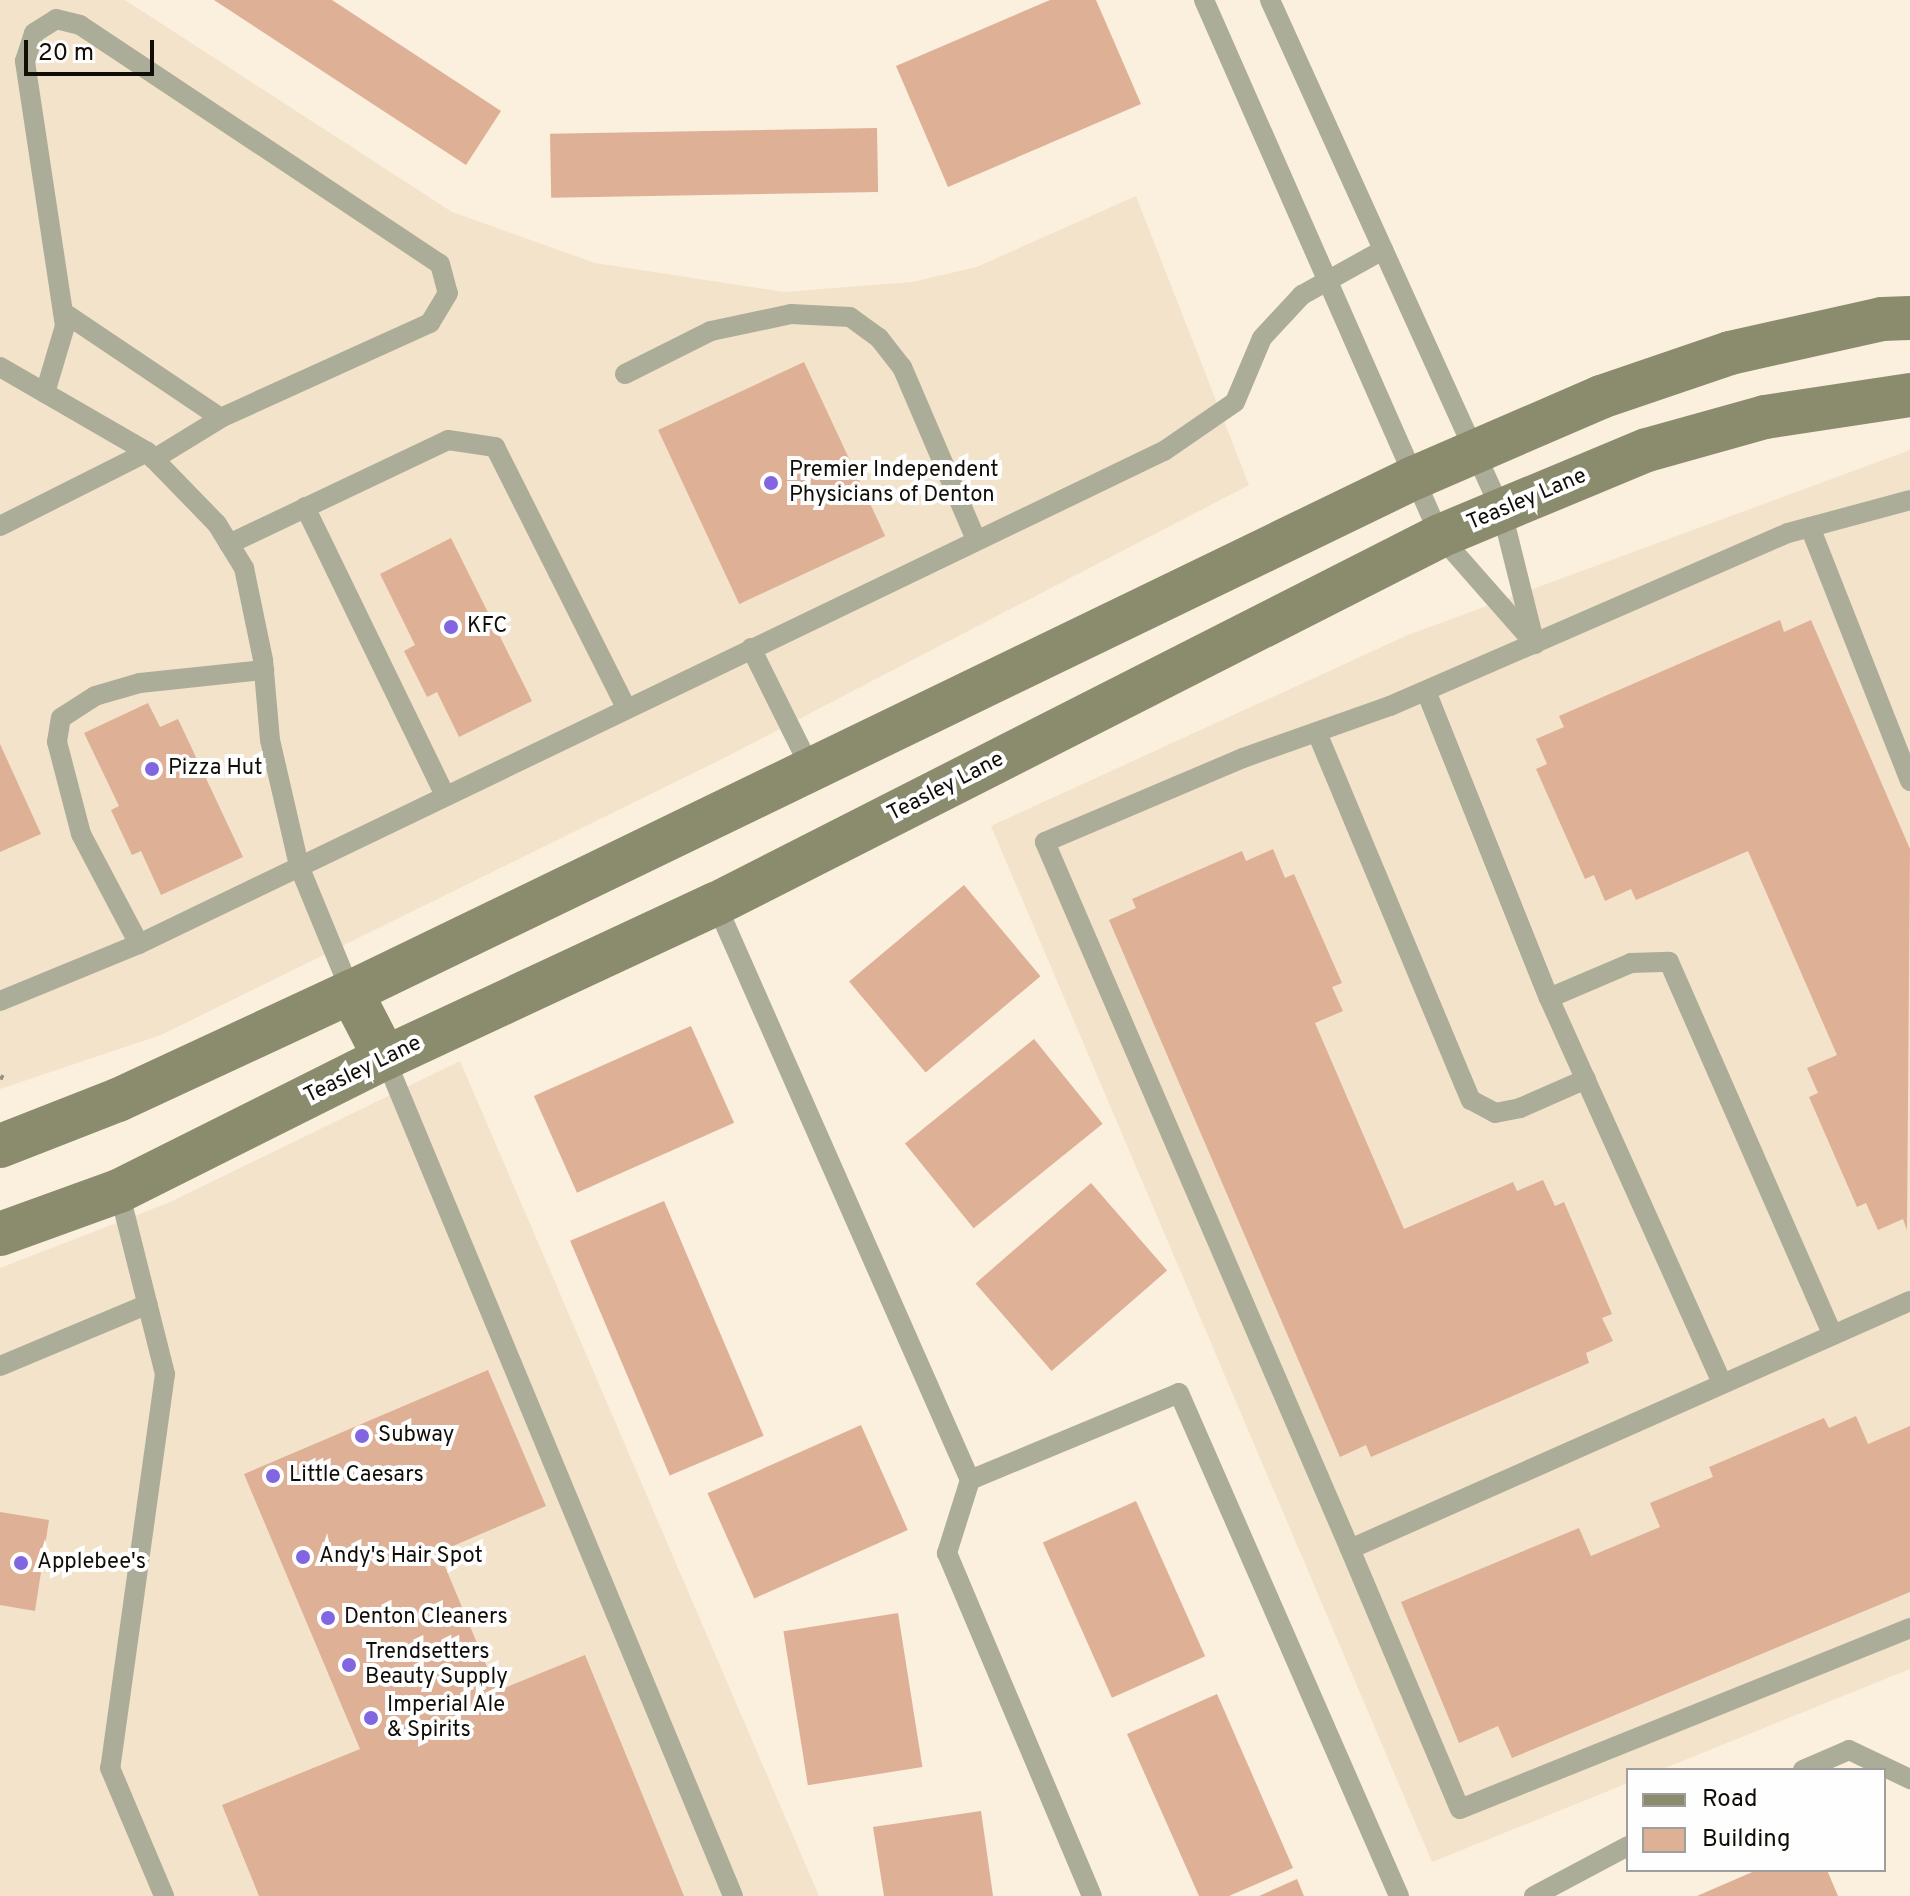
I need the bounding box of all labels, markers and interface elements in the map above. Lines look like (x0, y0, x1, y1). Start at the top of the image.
scale bar (28, 24, 158, 74)
text: 20 m (38, 39, 94, 69)
place label: Premier Independent Physicians of Denton (789, 457, 999, 508)
street label: Teasley Lane (1463, 463, 1591, 537)
marker: Premier Independent Physicians of Denton (760, 472, 782, 494)
place label: KFC (467, 614, 507, 640)
marker: KFC (442, 618, 460, 636)
street label: Teasley Lane (883, 746, 1009, 828)
place label: Pizza Hut (168, 756, 263, 782)
marker: Pizza Hut (143, 760, 161, 778)
street label: Teasley Lane (300, 1030, 426, 1110)
place label: Subway (378, 1423, 454, 1449)
marker: Subway (353, 1427, 371, 1445)
place label: Little Caesars (289, 1463, 424, 1489)
marker: Little Caesars (264, 1467, 282, 1485)
place label: Andy's Hair Spot (319, 1544, 483, 1570)
marker: Andy's Hair Spot (294, 1548, 312, 1566)
place label: Applebee's (37, 1550, 146, 1576)
marker: Applebee's (12, 1554, 30, 1572)
place label: Denton Cleaners (344, 1605, 508, 1631)
marker: Denton Cleaners (319, 1609, 337, 1627)
place label: Trendsetters Beauty Supply (365, 1639, 508, 1690)
marker: Trendsetters Beauty Supply (340, 1656, 358, 1674)
place label: Imperial Ale & Spirits (387, 1692, 506, 1744)
marker: Imperial Ale & Spirits (362, 1709, 380, 1727)
legend (1626, 1768, 1886, 1872)
text: Road (1702, 1785, 1758, 1815)
text: Building (1702, 1825, 1791, 1855)

